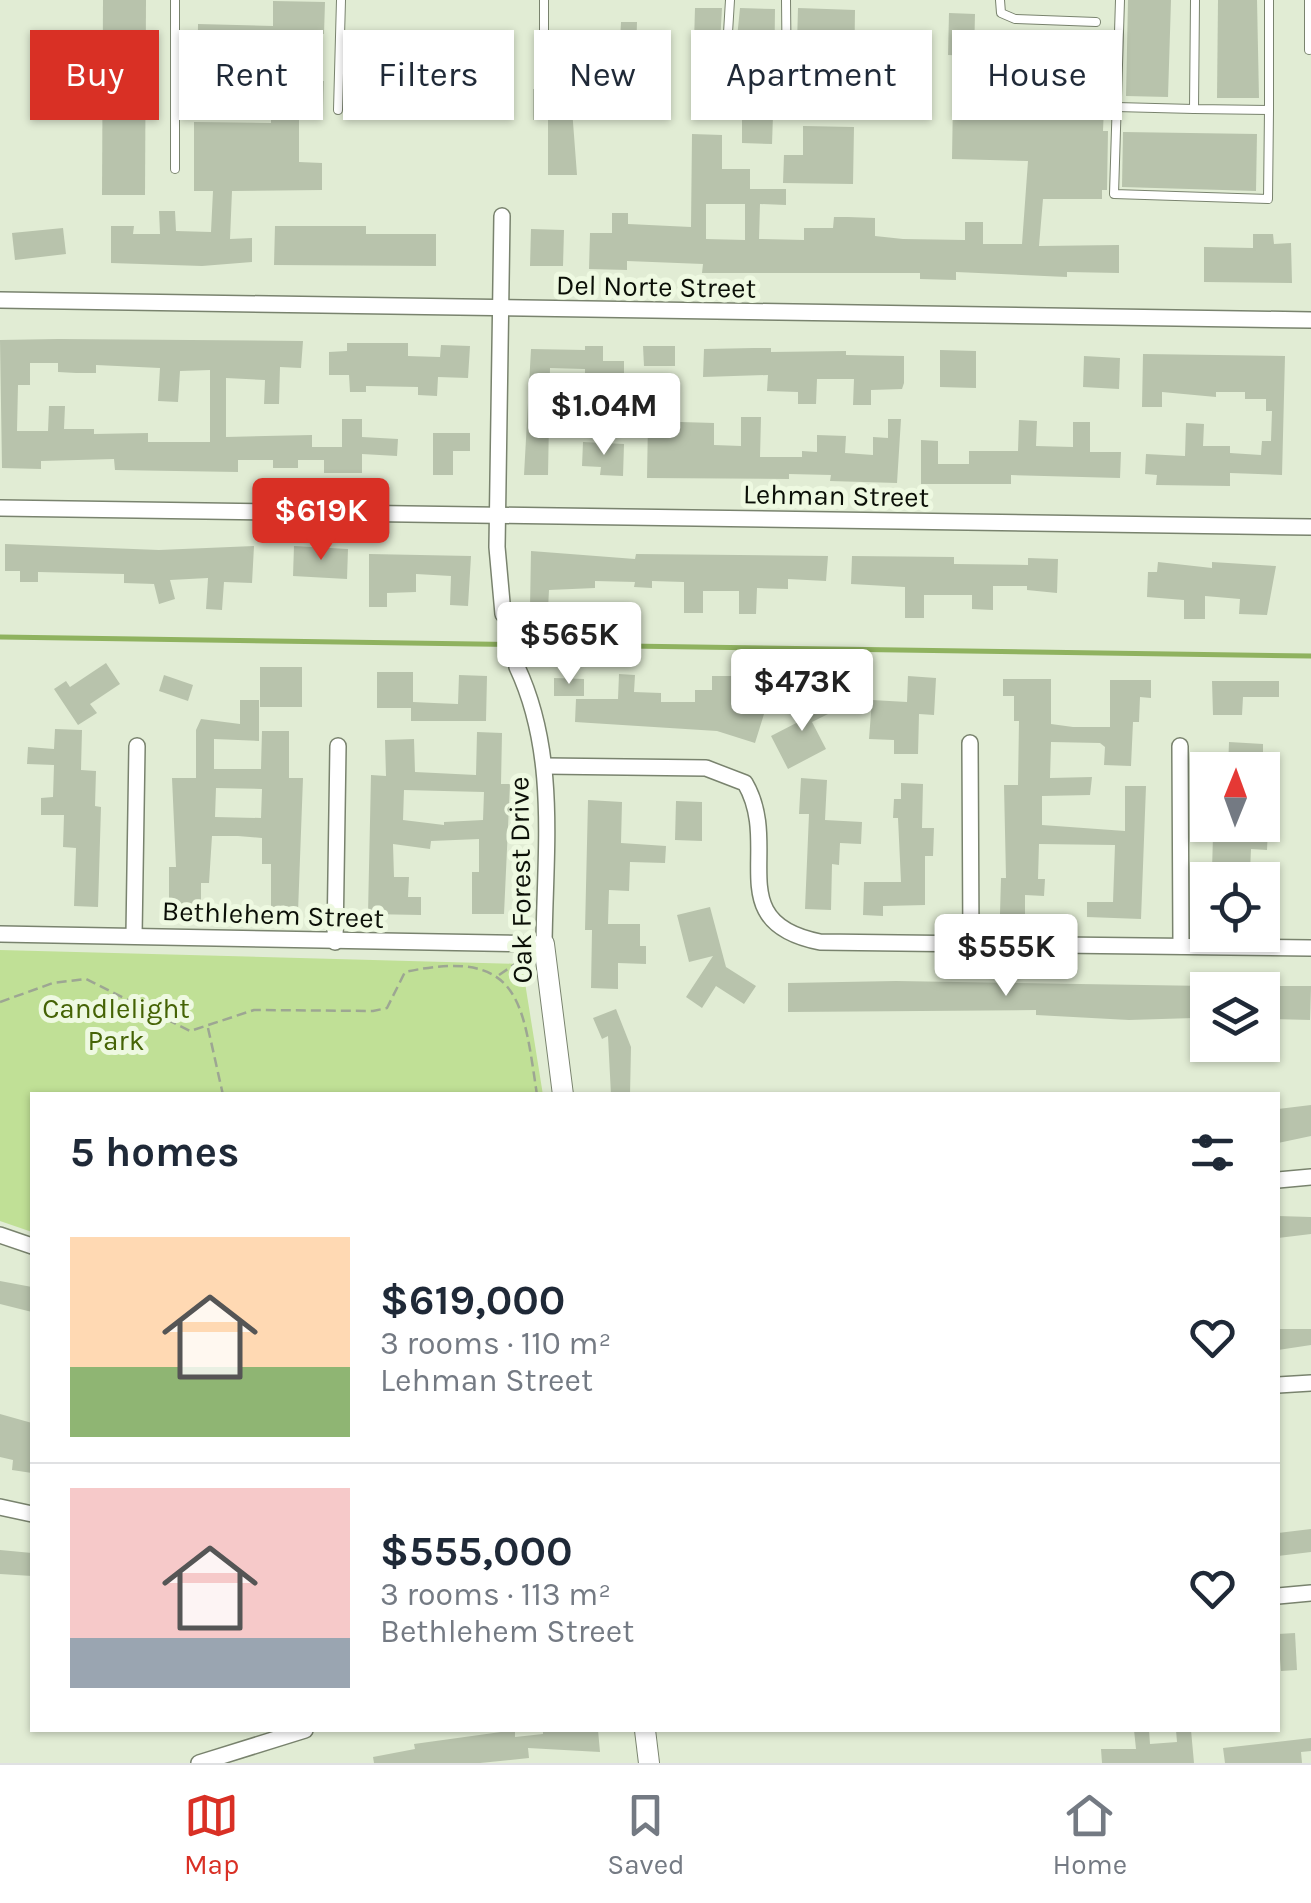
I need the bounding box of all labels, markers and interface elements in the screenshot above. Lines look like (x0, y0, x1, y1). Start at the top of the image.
chip: Buy (30, 30, 159, 120)
chip: Rent (179, 30, 323, 120)
chip: Filters (343, 30, 514, 120)
chip: New (534, 30, 671, 120)
chip: Apartment (691, 30, 932, 120)
chip: House (952, 30, 1122, 120)
street label: Del Norte Street (556, 268, 756, 305)
pin: $1.04M (523, 373, 685, 458)
text: $1.04M (550, 387, 658, 424)
street label: Lehman Street (743, 477, 929, 514)
pin: $619K (251, 478, 391, 563)
text: $619K (274, 492, 368, 529)
pin: $565K (499, 602, 639, 687)
text: $565K (519, 616, 619, 653)
pin: $473K (732, 649, 872, 734)
text: $473K (753, 663, 851, 700)
north arrow (1190, 752, 1280, 842)
map controls (1190, 752, 1280, 1062)
street label: Oak Forest Drive (502, 776, 539, 984)
button: locate (1190, 862, 1280, 952)
street label: Bethlehem Street (161, 894, 385, 935)
pin: $555K (936, 914, 1076, 999)
text: $555K (957, 928, 1055, 965)
button: layers (1190, 972, 1280, 1062)
park label: Candlelight Park (42, 992, 190, 1057)
icon: filters (1185, 1125, 1240, 1180)
text: 5 homes (70, 1127, 239, 1177)
text: $619,000 (380, 1275, 565, 1325)
icon: home (150, 1277, 270, 1397)
icon: heart (1185, 1310, 1240, 1365)
text: 3 rooms · 110 m² (380, 1325, 611, 1362)
text: Lehman Street (380, 1362, 593, 1399)
text: $555,000 (380, 1526, 573, 1576)
icon: home (150, 1528, 270, 1648)
icon: heart (1185, 1561, 1240, 1616)
text: 3 rooms · 113 m² (380, 1576, 611, 1613)
text: Bethlehem Street (380, 1613, 634, 1650)
tab: Map (184, 1788, 239, 1881)
tab: Saved (607, 1788, 685, 1881)
tab: Home (1052, 1788, 1127, 1881)

